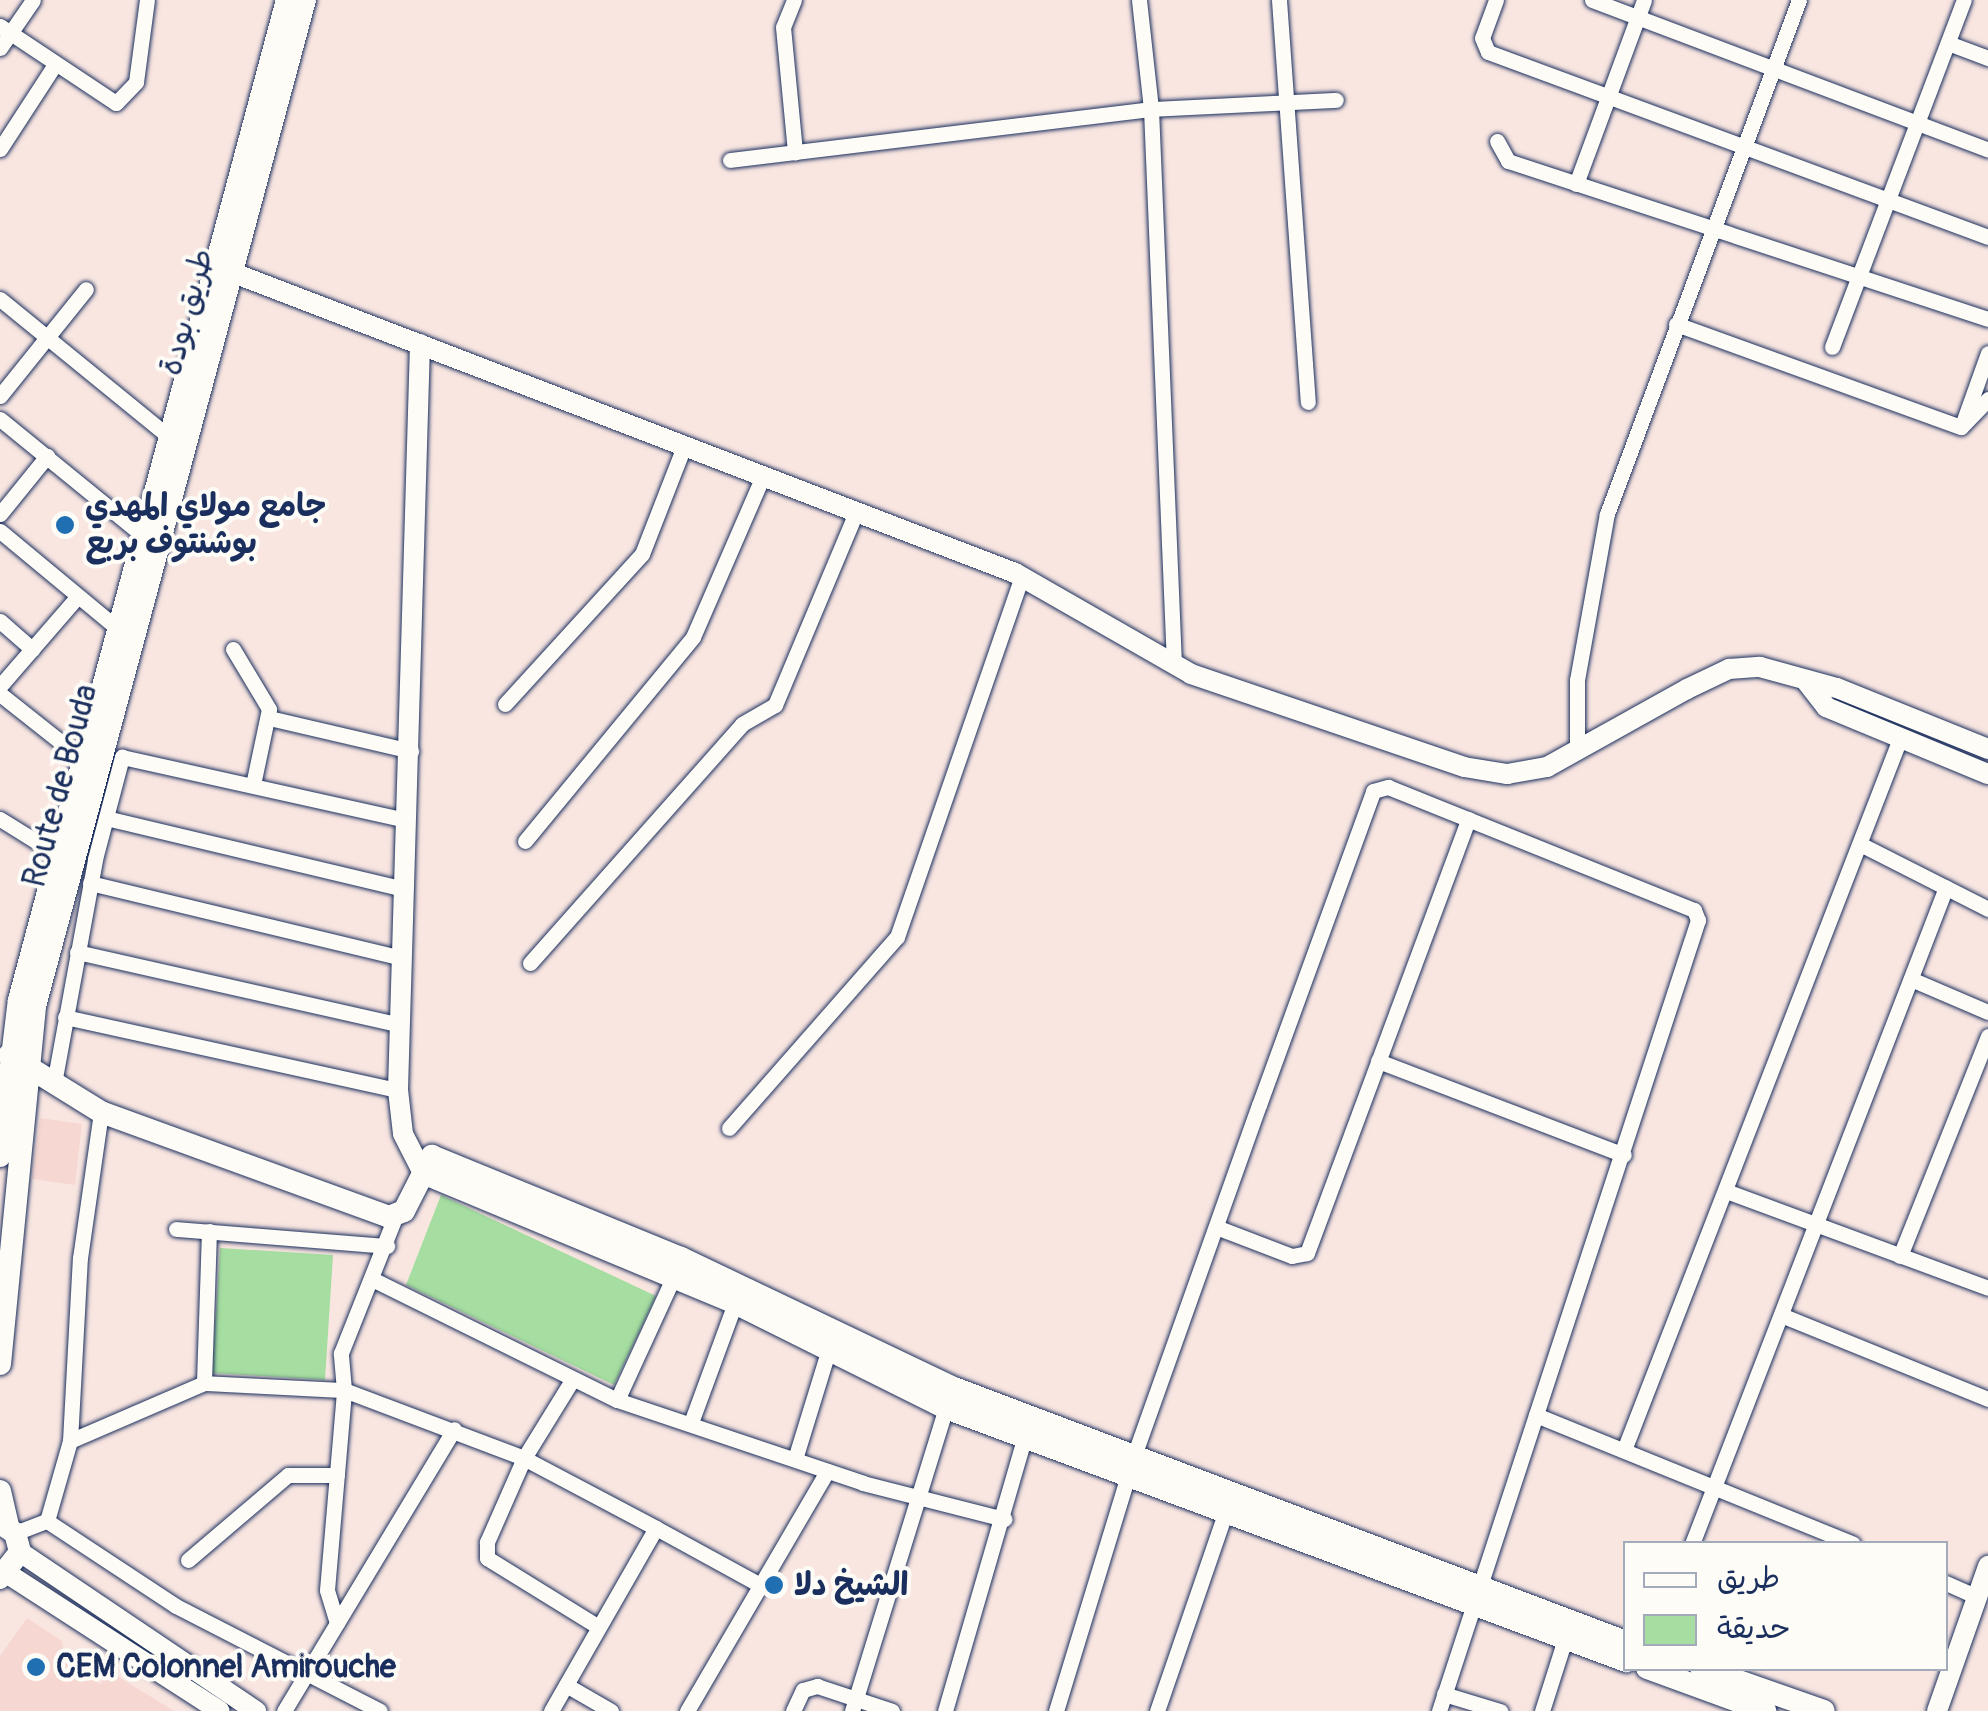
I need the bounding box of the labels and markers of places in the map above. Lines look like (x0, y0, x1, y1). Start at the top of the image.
place label: جامع مولاي المهدي بوشنتوف بربع (85, 488, 326, 563)
marker: جامع مولاي المهدي بوشنتوف بربع (54, 514, 76, 536)
place label: الشيخ دلا (794, 1566, 909, 1604)
marker: الشيخ دلا (763, 1574, 785, 1596)
place label: CEM Colonnel Amirouche (56, 1648, 396, 1686)
marker: CEM Colonnel Amirouche (25, 1656, 47, 1678)

